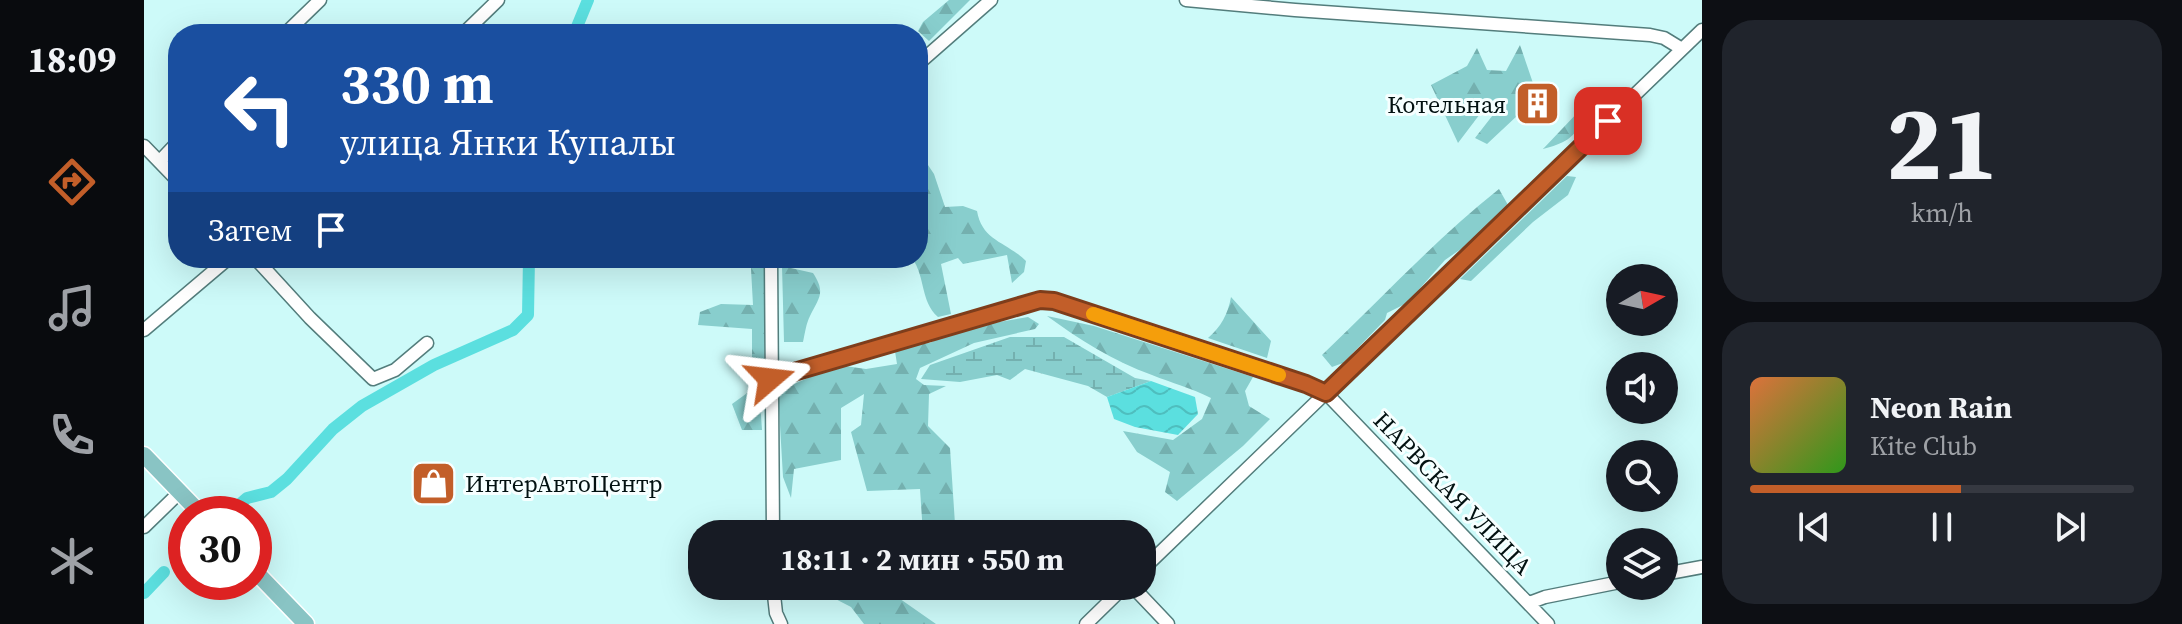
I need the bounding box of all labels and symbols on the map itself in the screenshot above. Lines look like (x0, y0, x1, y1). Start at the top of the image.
building icon: Котельная (1513, 80, 1561, 128)
pin (1574, 87, 1642, 155)
place label: Котельная (1387, 88, 1506, 121)
north arrow (1606, 264, 1678, 336)
position arrow (728, 337, 812, 421)
street label: НАРВСКАЯ УЛИЦА (1366, 404, 1540, 582)
shop icon: ИнтерАвтоЦентр (410, 459, 458, 507)
place label: ИнтерАвтоЦентр (465, 467, 663, 500)
speed limit sign: 30 (168, 496, 272, 600)

